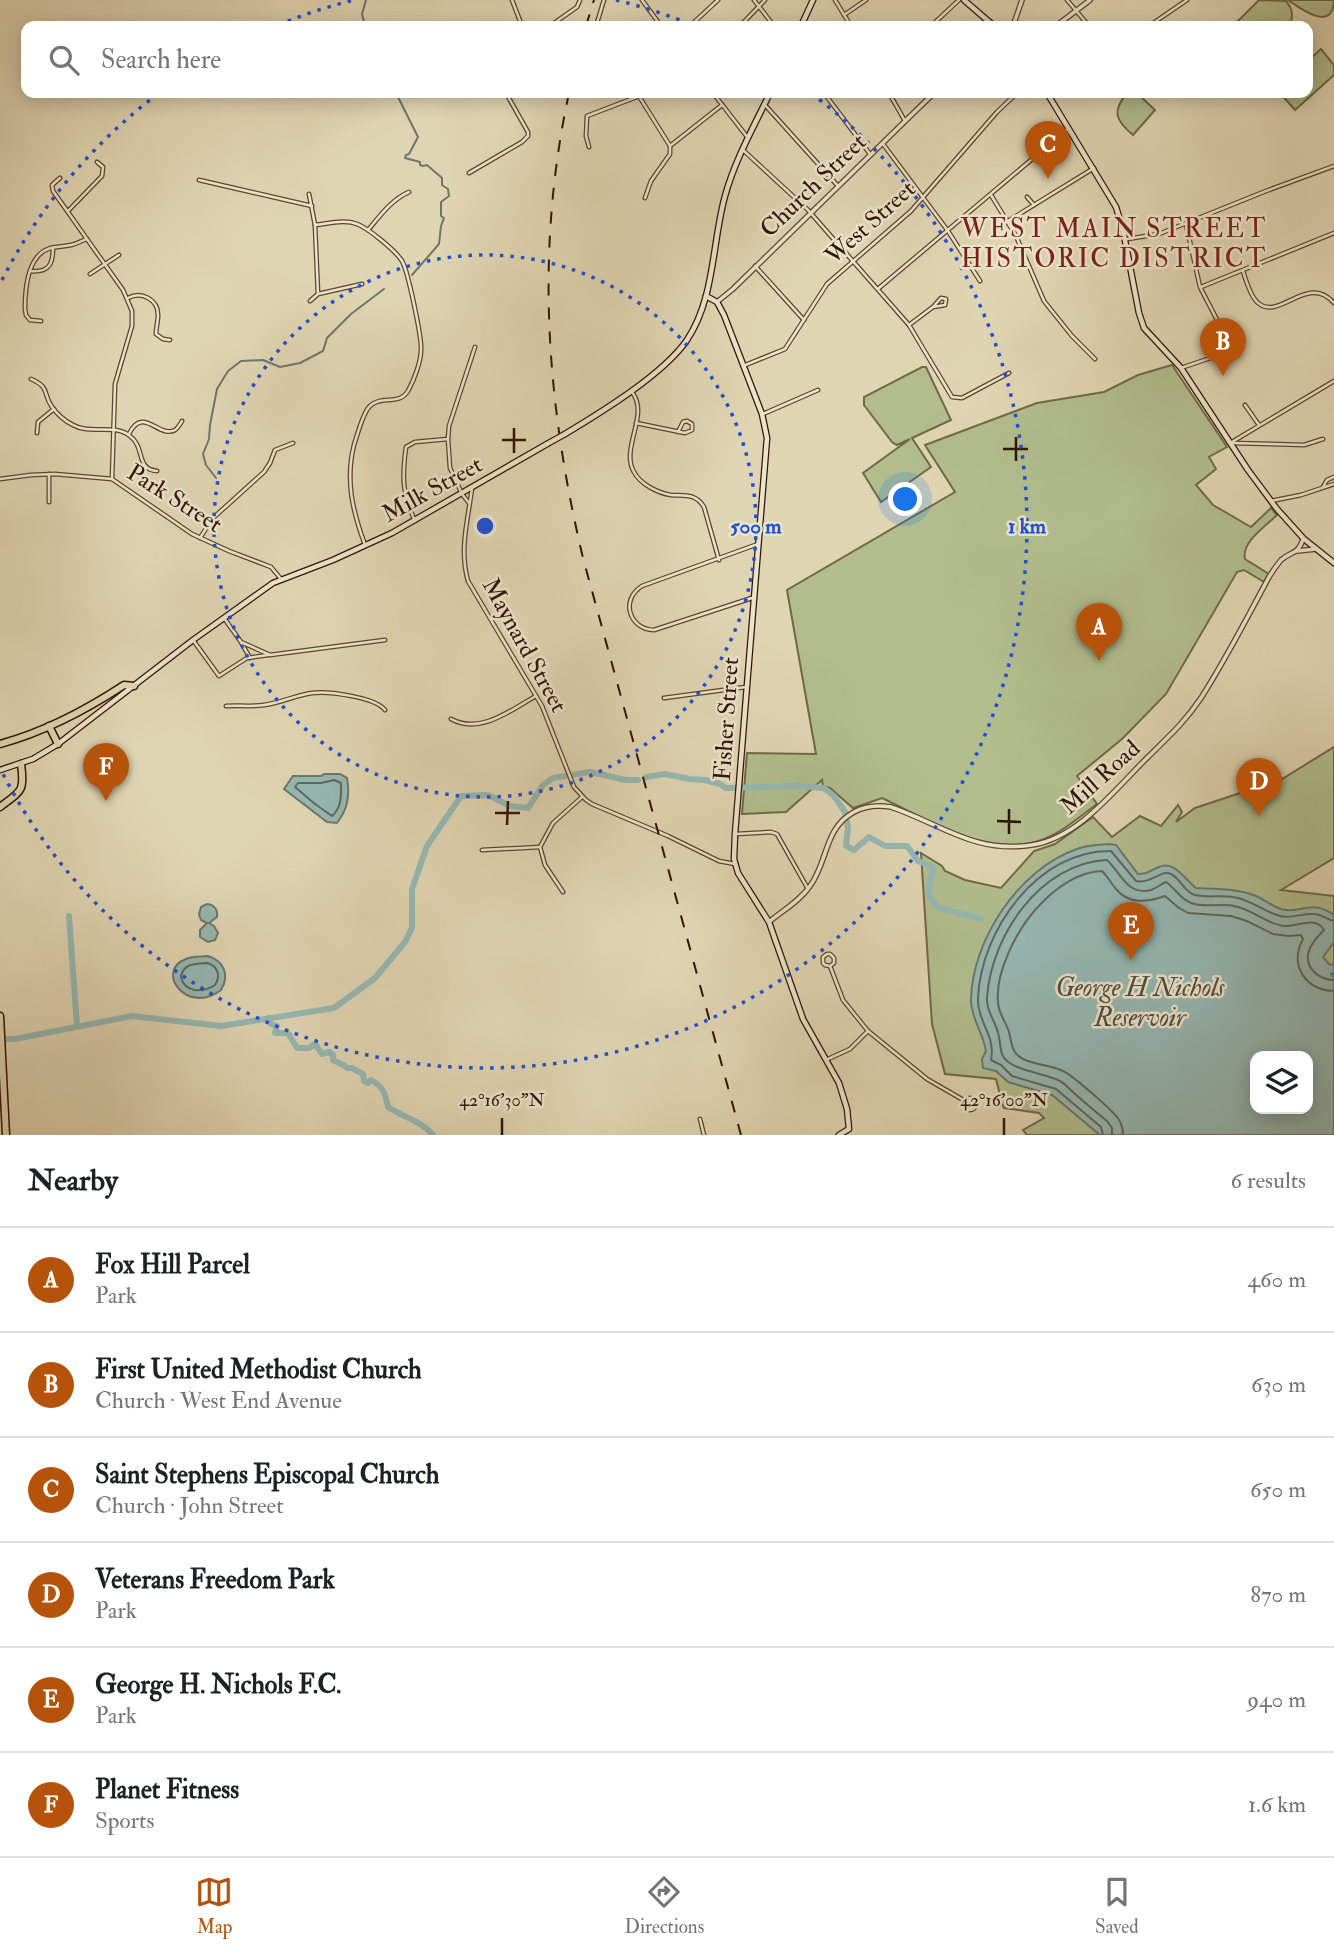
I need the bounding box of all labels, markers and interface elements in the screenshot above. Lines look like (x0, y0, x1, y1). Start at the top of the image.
search box (21, 21, 1313, 98)
icon: search (45, 41, 83, 79)
text: Search here (101, 44, 221, 76)
pin: C (1025, 121, 1071, 179)
street label: Church Street (754, 127, 873, 244)
street label: West Street (818, 174, 922, 272)
district label: WEST MAIN STREET HISTORIC DISTRICT (960, 213, 1267, 275)
pin: B (1200, 318, 1246, 376)
street label: Milk Street (377, 449, 488, 530)
street label: Park Street (121, 457, 228, 540)
your location (888, 482, 922, 516)
text: 500 m (730, 513, 782, 540)
text: 1 km (1008, 513, 1047, 540)
centre of rings (473, 514, 497, 538)
street label: Maynard Street (475, 573, 574, 718)
pin: A (1076, 603, 1122, 661)
street label: Fisher Street (707, 656, 746, 782)
street label: Mill Road (1054, 733, 1147, 821)
pin: F (83, 743, 129, 801)
pin: D (1236, 758, 1282, 816)
pin: E (1108, 902, 1154, 960)
water label: George H Nichols Reservoir (1055, 972, 1225, 1034)
map controls (1250, 1051, 1313, 1114)
button: layers (1250, 1051, 1313, 1114)
text: 42°16'30"N (459, 1089, 545, 1112)
text: 42°16'00"N (960, 1089, 1048, 1112)
text: Nearby (28, 1162, 118, 1199)
text: 6 results (1231, 1166, 1306, 1195)
text: Fox Hill Parcel (95, 1249, 250, 1281)
text: A (44, 1265, 58, 1294)
text: 460 m (1248, 1265, 1306, 1294)
text: Park (95, 1281, 137, 1310)
text: First United Methodist Church (95, 1354, 422, 1386)
text: B (43, 1370, 59, 1399)
text: 630 m (1251, 1370, 1306, 1399)
text: Church · West End Avenue (95, 1386, 342, 1415)
text: Saint Stephens Episcopal Church (95, 1459, 439, 1491)
text: C (43, 1475, 59, 1504)
text: 650 m (1250, 1475, 1306, 1504)
text: Church · John Street (95, 1491, 284, 1520)
text: Veterans Freedom Park (95, 1564, 335, 1596)
text: D (42, 1580, 60, 1609)
text: 870 m (1250, 1580, 1306, 1609)
text: Park (95, 1596, 137, 1625)
text: George H. Nichols F.C. (95, 1669, 341, 1701)
text: E (43, 1685, 59, 1714)
text: 940 m (1247, 1685, 1306, 1714)
text: Park (95, 1701, 137, 1730)
text: Planet Fitness (95, 1774, 239, 1806)
text: F (44, 1790, 58, 1819)
text: 1.6 km (1248, 1790, 1306, 1819)
text: Sports (95, 1806, 154, 1835)
tab: Map (195, 1873, 233, 1939)
tab: Directions (624, 1873, 704, 1939)
tab: Saved (1095, 1873, 1139, 1939)

